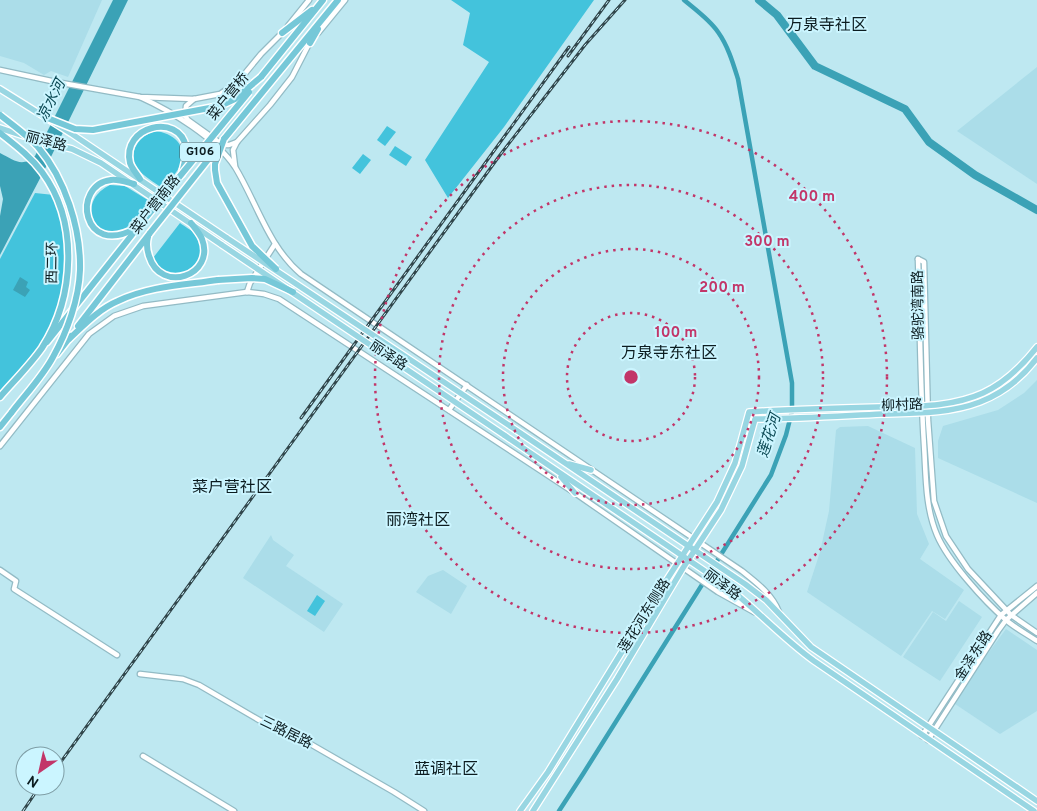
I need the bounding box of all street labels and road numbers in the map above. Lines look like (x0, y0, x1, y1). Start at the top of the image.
street label: 菜户营桥 (204, 69, 253, 124)
street label: 丽泽路 (24, 128, 68, 156)
road number: G106 (180, 142, 220, 162)
street label: 菜户营南路 (127, 172, 184, 238)
street label: 西二环 (44, 242, 62, 284)
street label: 骆驼湾南路 (910, 270, 928, 340)
street label: 丽泽路 (366, 337, 410, 375)
street label: 柳村路 (881, 396, 923, 415)
street label: 丽泽路 (700, 566, 744, 604)
street label: 莲花河东侧路 (615, 575, 674, 656)
street label: 金泽东路 (952, 628, 996, 684)
street label: 三路居路 (257, 713, 315, 753)

